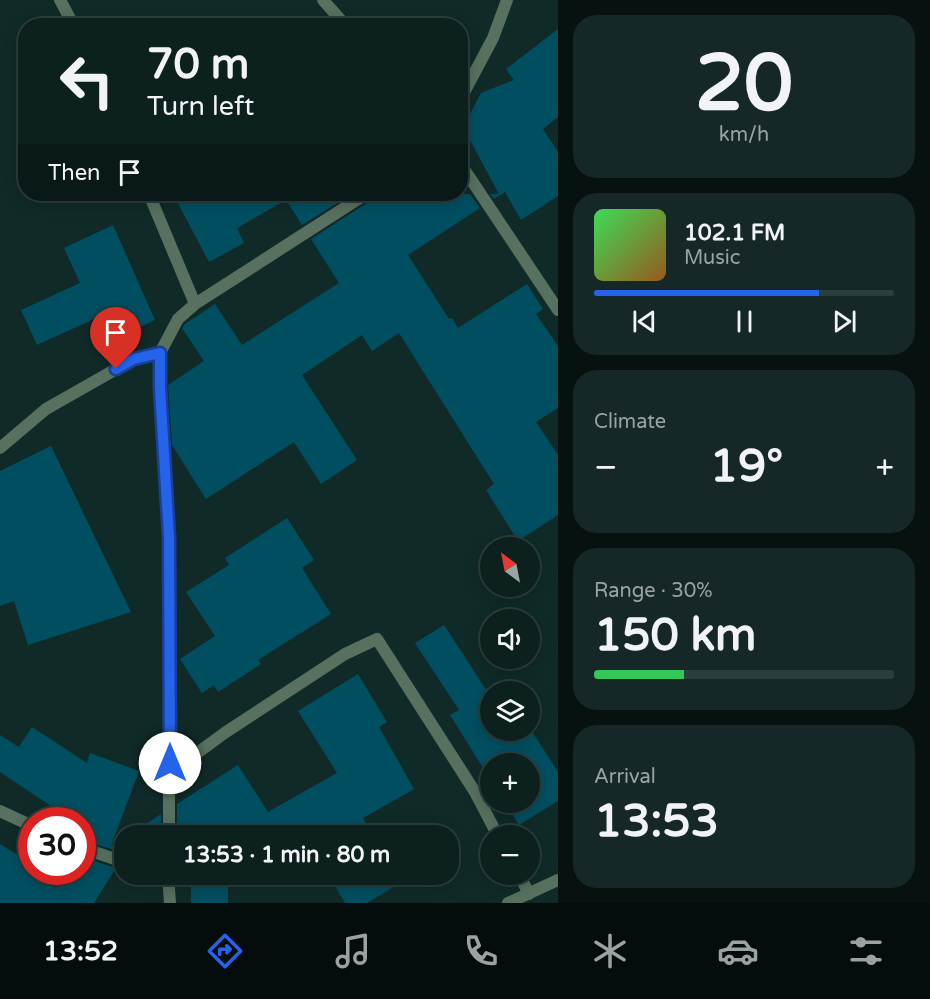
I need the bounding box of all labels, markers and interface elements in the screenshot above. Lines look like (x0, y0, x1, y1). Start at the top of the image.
text: 20 (695, 37, 793, 131)
text: 70 m (147, 39, 249, 90)
icon: left (48, 42, 126, 120)
text: Turn left (147, 90, 254, 123)
text: km/h (719, 123, 769, 147)
icon: arrive (113, 156, 146, 189)
text: Then (48, 160, 101, 186)
text: 102.1 FM (684, 220, 785, 246)
text: Music (684, 246, 740, 270)
icon: previous (628, 305, 661, 338)
icon: pause (728, 305, 761, 338)
icon: next (828, 305, 861, 338)
pin (90, 307, 141, 369)
icon: arrive (99, 316, 132, 349)
text: Climate (594, 410, 666, 434)
text: 19° (710, 440, 783, 494)
text: − (594, 448, 618, 487)
text: + (875, 448, 894, 487)
north arrow (480, 537, 540, 597)
map controls (480, 537, 540, 885)
text: Range · 30% (594, 579, 713, 603)
button: sound (480, 609, 540, 669)
text: 150 km (594, 609, 756, 663)
button: layers (480, 681, 540, 741)
position arrow (138, 731, 202, 795)
button: + (480, 753, 540, 813)
text: Arrival (594, 765, 656, 789)
text: 13:53 (594, 795, 719, 849)
speed limit sign: 30 (18, 807, 96, 885)
button: − (480, 825, 540, 885)
text: 13:53 · 1 min · 80 m (183, 842, 390, 868)
icon: directions (204, 930, 246, 972)
icon: music (332, 930, 374, 972)
icon: phone (460, 930, 502, 972)
icon: climate (589, 930, 631, 972)
icon: car (717, 930, 759, 972)
icon: filters (845, 930, 887, 972)
text: 13:52 (43, 935, 118, 968)

